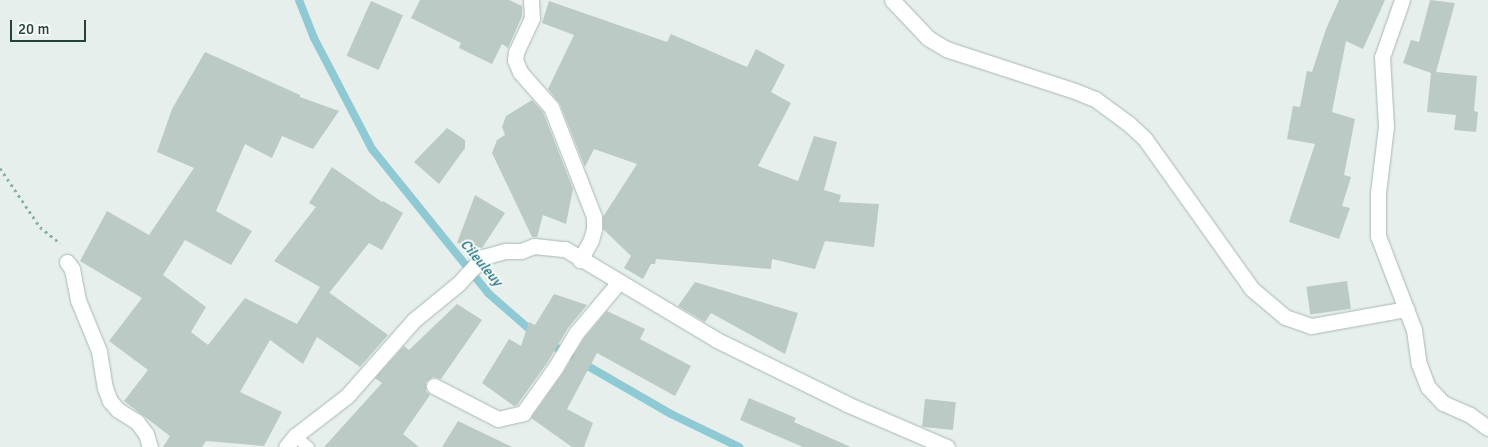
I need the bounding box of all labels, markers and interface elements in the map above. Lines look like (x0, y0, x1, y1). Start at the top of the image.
scale bar (12, 10, 89, 42)
text: 20 m (18, 20, 49, 38)
water label: Cileuleuy (457, 236, 505, 290)

